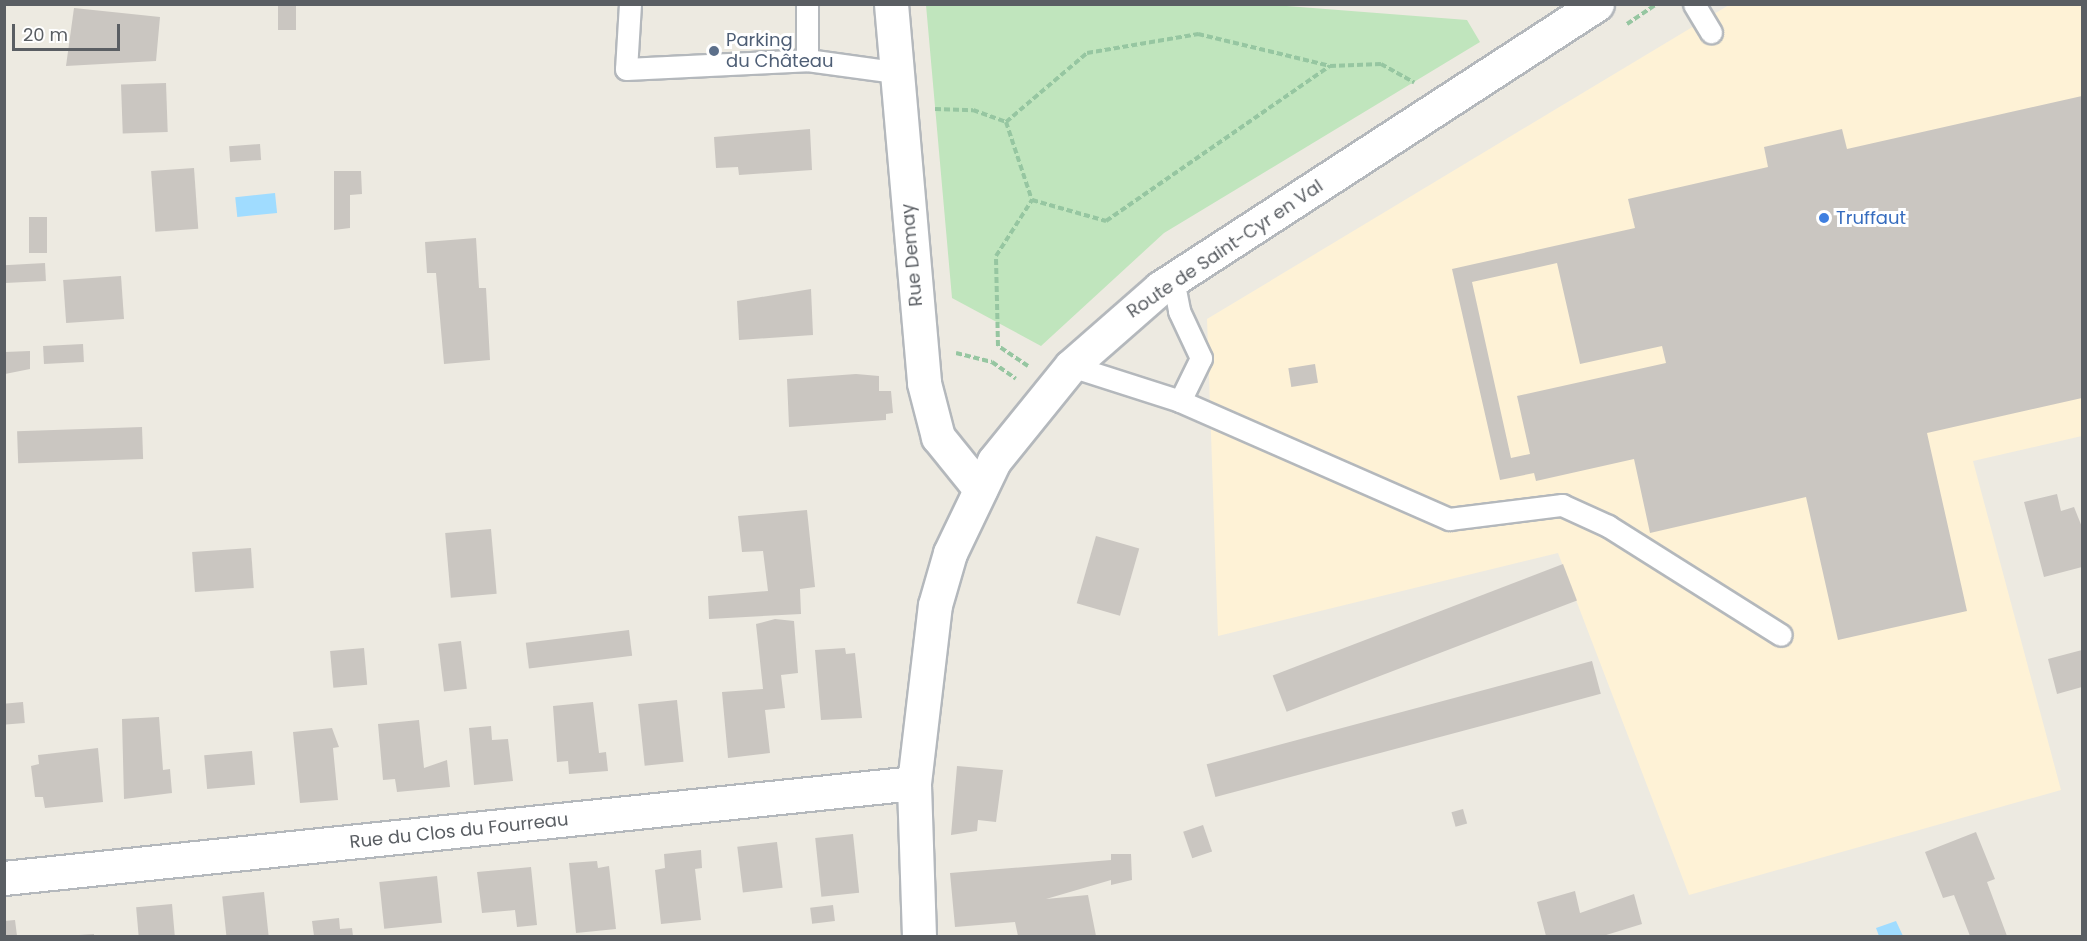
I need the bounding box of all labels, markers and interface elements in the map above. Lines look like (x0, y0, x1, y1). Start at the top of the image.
scale bar (15, 12, 123, 50)
text: 20 m (23, 22, 68, 47)
place label: Parking du Château (726, 30, 833, 72)
marker: Parking du Château (707, 44, 721, 58)
street label: Route de Saint-Cyr en Val (1123, 175, 1327, 323)
street label: Rue Demay (897, 203, 927, 307)
place label: Truffaut (1836, 207, 1906, 229)
marker: Truffaut (1817, 211, 1831, 225)
street label: Rue du Clos du Fourreau (349, 809, 569, 853)

